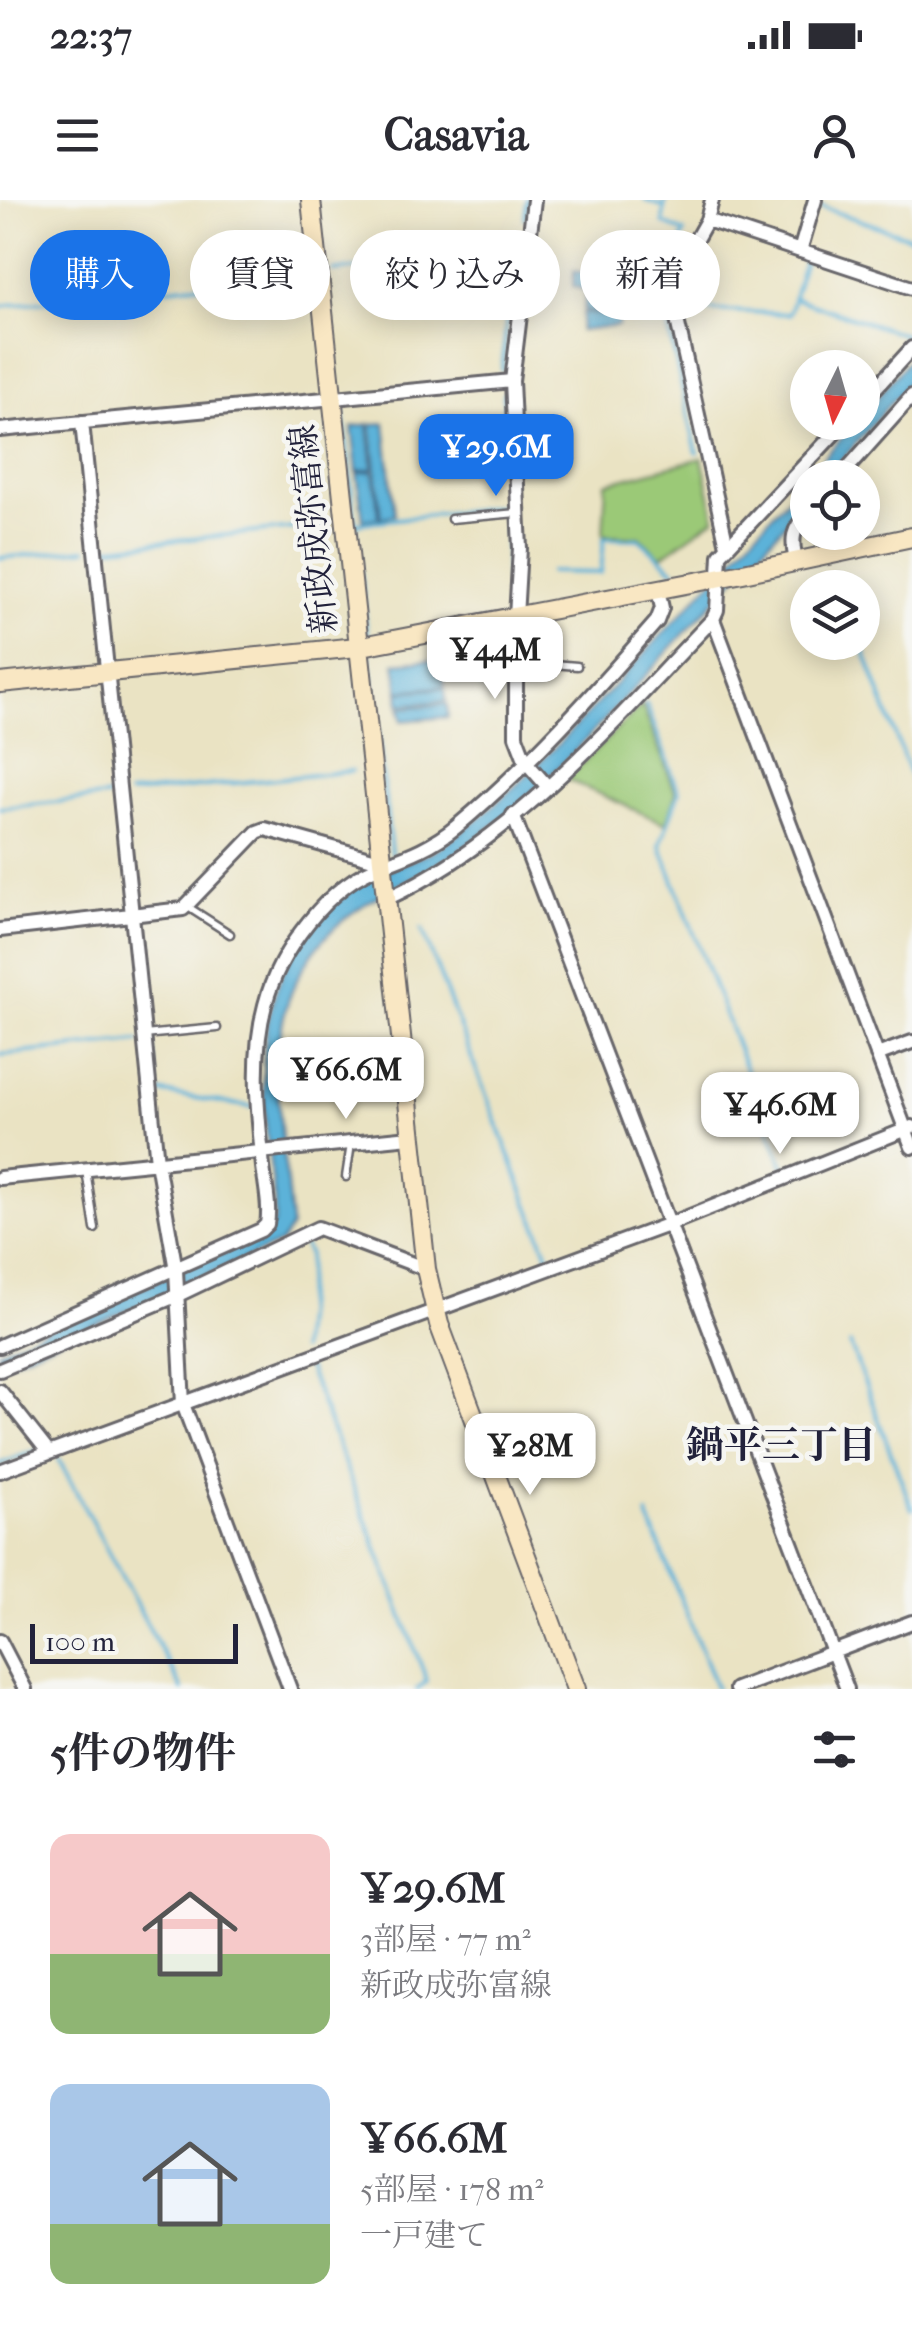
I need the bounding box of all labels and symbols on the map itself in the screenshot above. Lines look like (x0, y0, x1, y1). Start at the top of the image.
north arrow (790, 350, 880, 440)
pin: ¥29.6M (415, 414, 577, 499)
street label: 新政成弥富線 (282, 422, 345, 636)
pin: ¥44M (436, 617, 554, 702)
pin: ¥66.6M (265, 1037, 427, 1122)
pin: ¥46.6M (699, 1072, 861, 1157)
pin: ¥28M (471, 1413, 589, 1498)
district label: 鍋平三丁目 (686, 1423, 876, 1468)
scale bar (30, 1619, 238, 1664)

